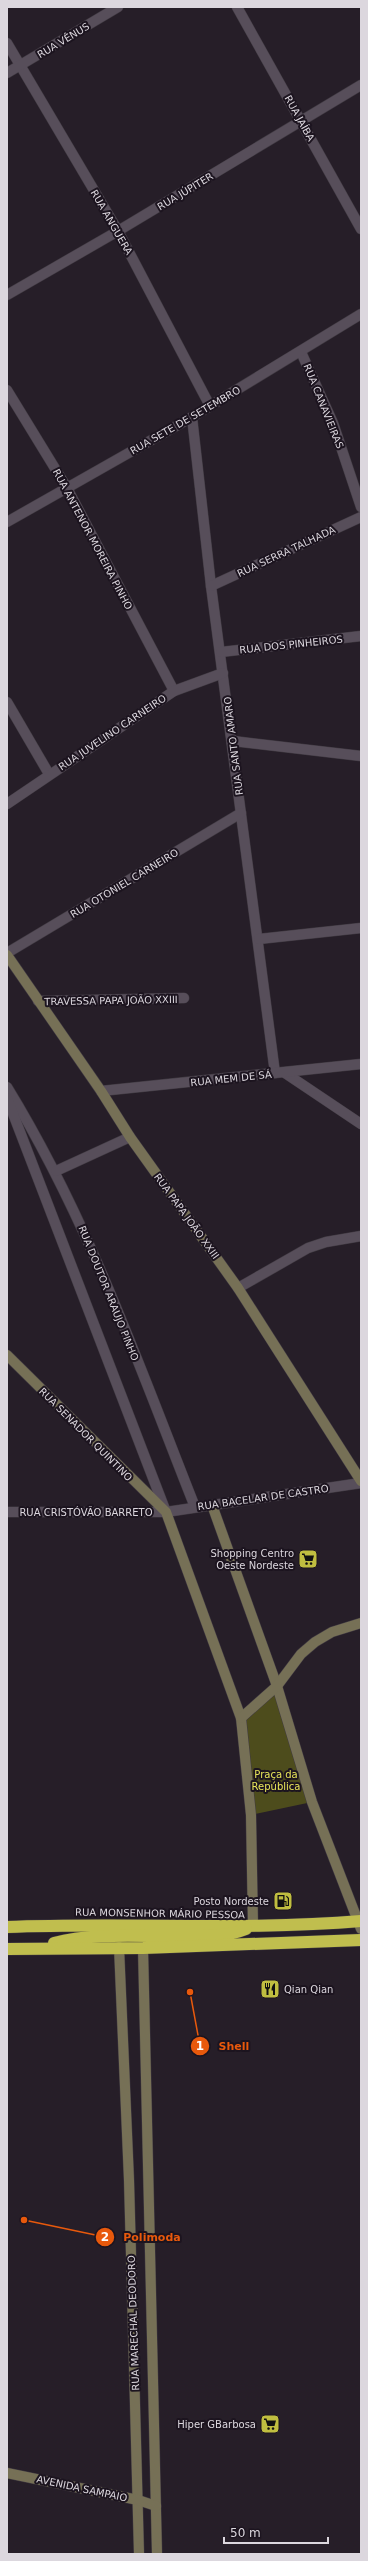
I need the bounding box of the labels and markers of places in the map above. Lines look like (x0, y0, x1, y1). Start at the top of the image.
place label: Shopping Centro Oeste Nordeste (210, 1548, 294, 1571)
supermarket icon: Shopping Centro Oeste Nordeste (297, 1548, 319, 1570)
fuel station icon: Posto Nordeste (272, 1890, 294, 1912)
place label: Posto Nordeste (193, 1896, 269, 1907)
restaurant icon: Qian Qian (259, 1978, 281, 2000)
place label: Qian Qian (284, 1984, 333, 1995)
callout: Shell (190, 2034, 257, 2057)
callout: Polimoda (95, 2226, 188, 2249)
supermarket icon: Hiper GBarbosa (259, 2413, 281, 2435)
place label: Hiper GBarbosa (177, 2419, 256, 2430)

